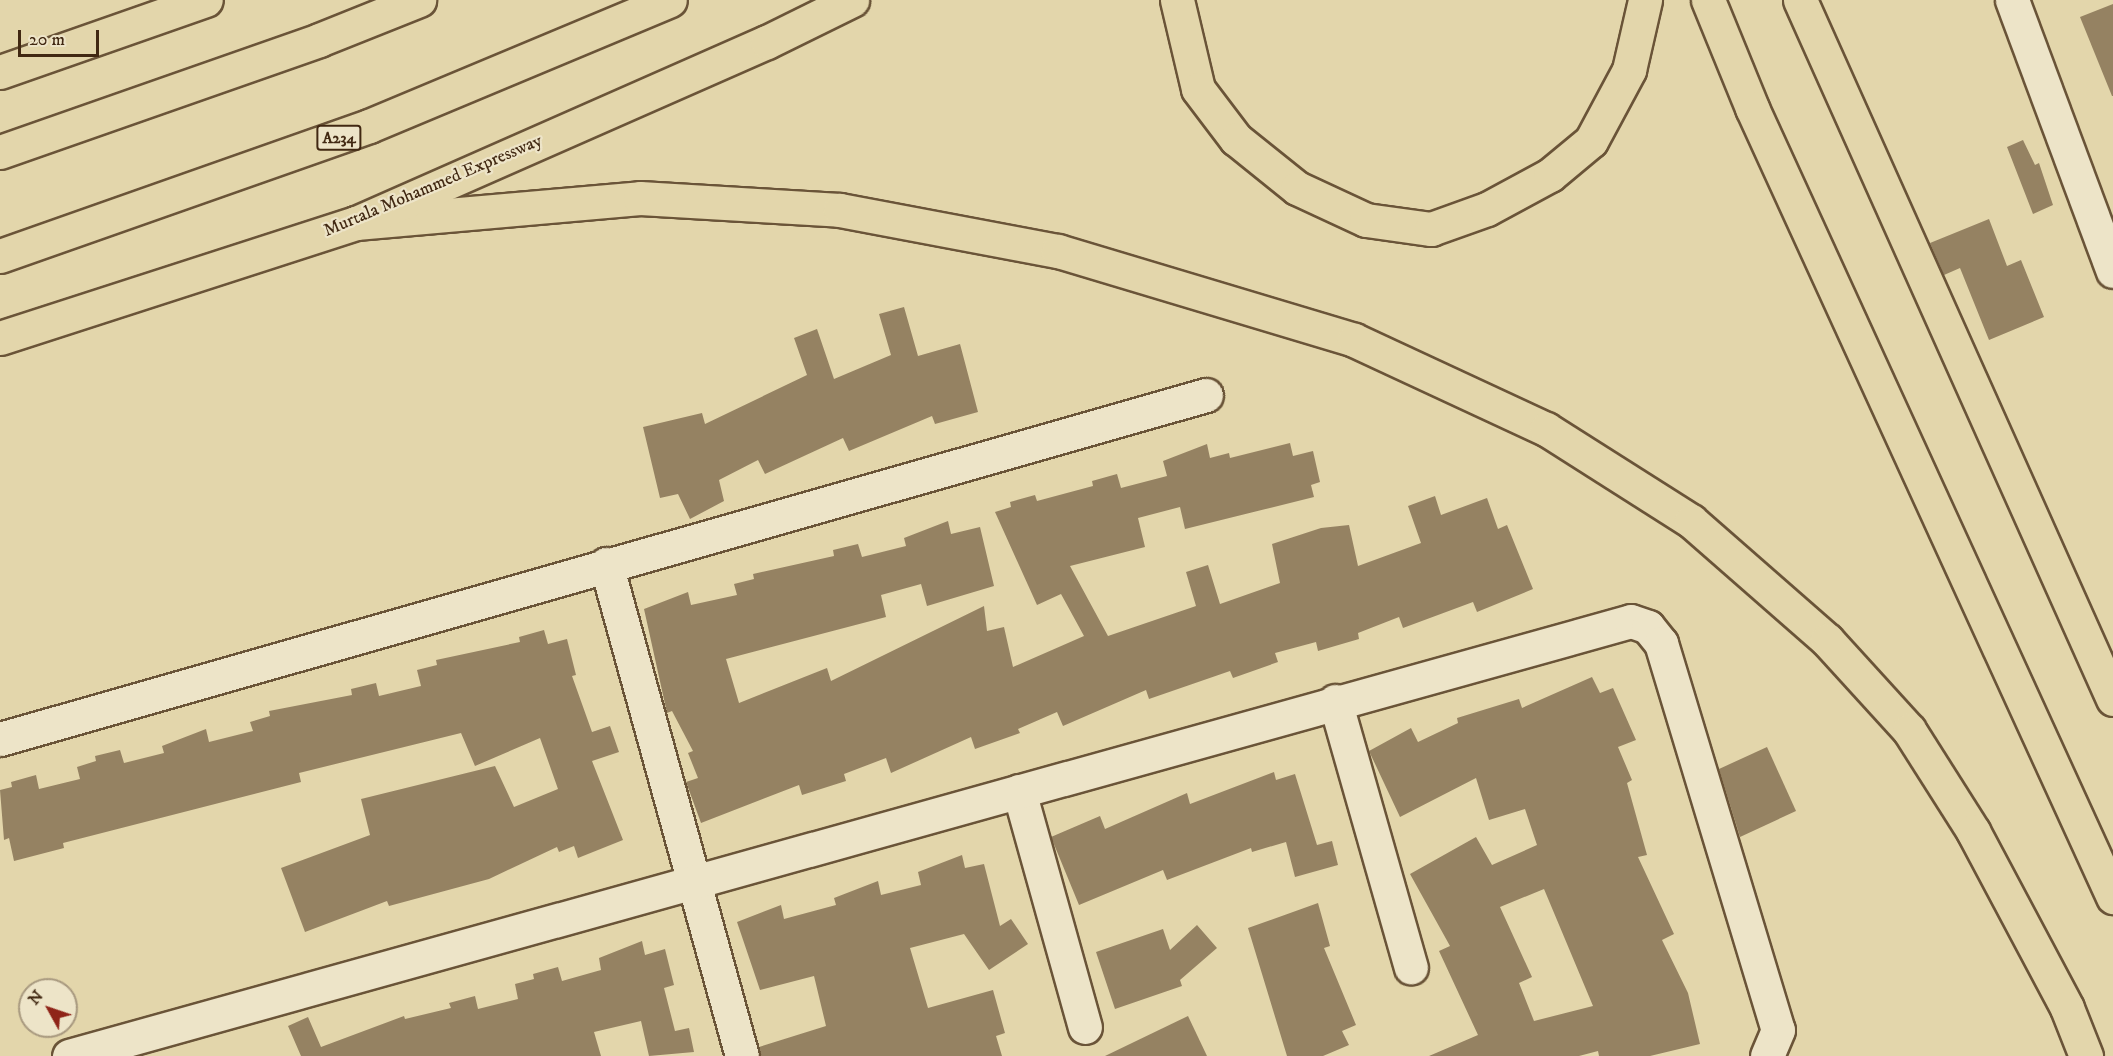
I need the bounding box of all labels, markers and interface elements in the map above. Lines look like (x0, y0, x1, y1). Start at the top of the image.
scale bar (21, 18, 102, 56)
text: 20 m (29, 29, 65, 51)
road number: A234 (315, 125, 363, 151)
street label: Murtala Mohammed Expressway (320, 130, 546, 242)
north arrow (18, 978, 78, 1038)
text: N (24, 986, 48, 1009)

